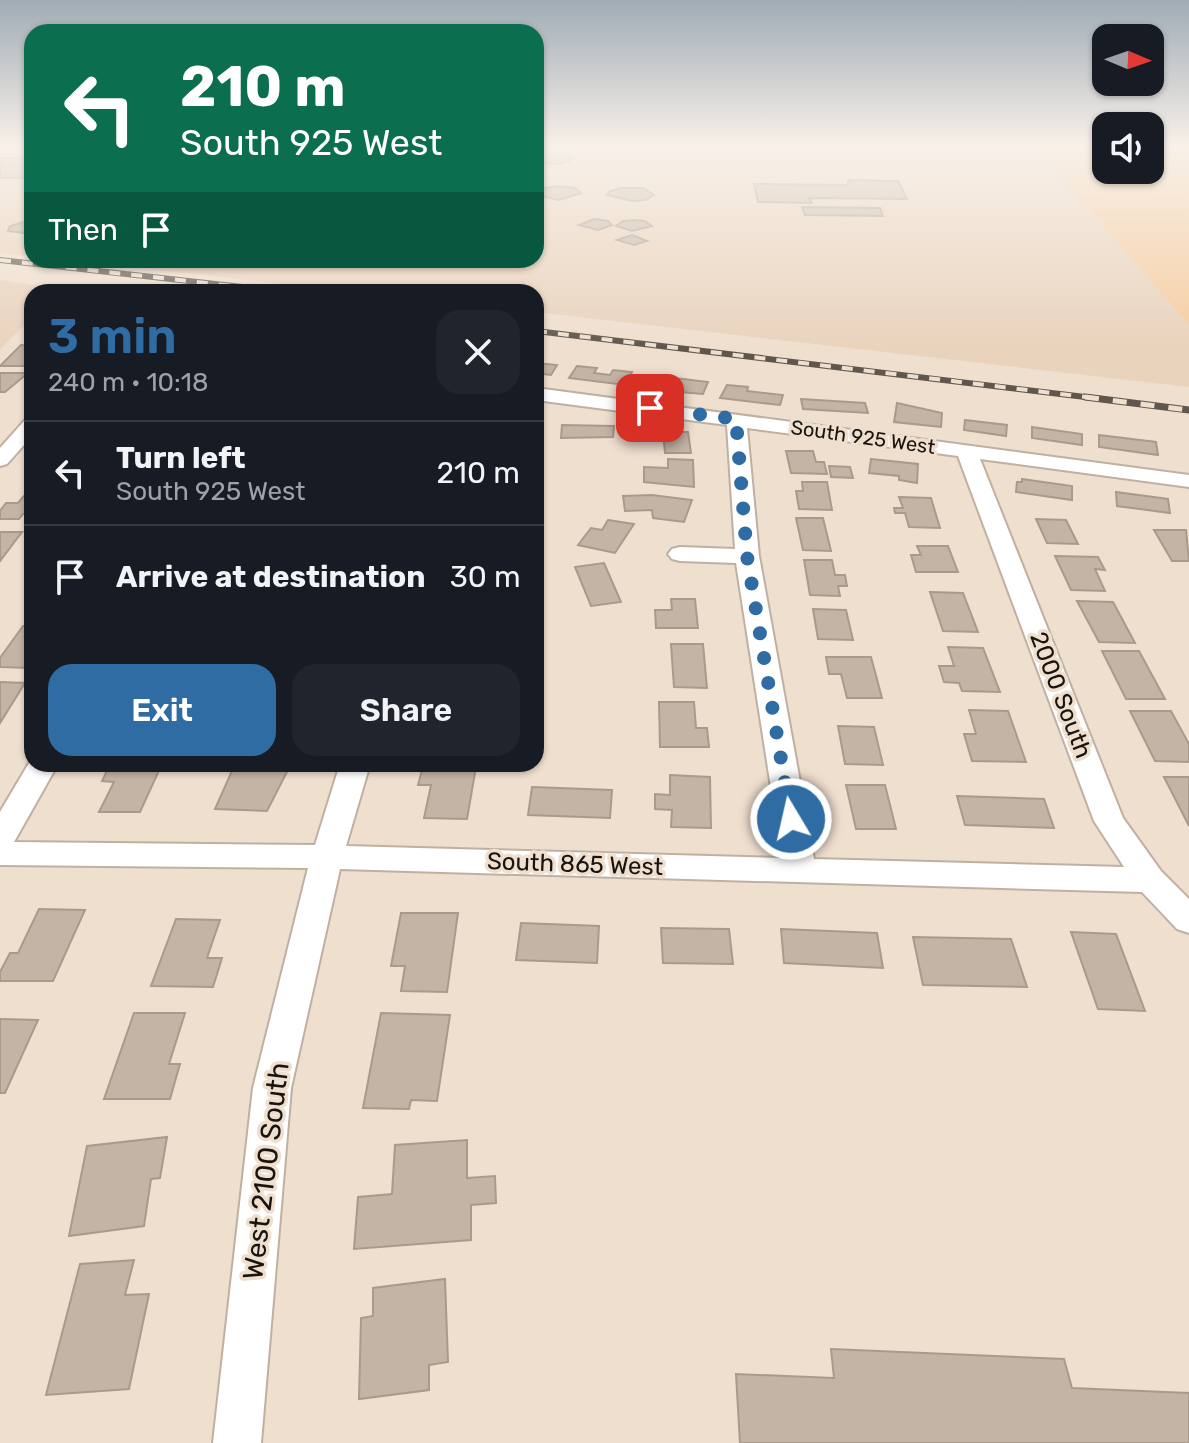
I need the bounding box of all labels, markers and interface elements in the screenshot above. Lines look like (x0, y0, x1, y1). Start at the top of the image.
north arrow (1092, 24, 1164, 96)
map controls (1092, 24, 1164, 184)
text: 210 m (180, 54, 346, 120)
icon: left (48, 56, 152, 160)
button: sound (1092, 112, 1164, 184)
text: South 925 West (180, 121, 442, 164)
icon: arrive (134, 208, 178, 252)
text: Then (48, 212, 118, 248)
text: 3 min (48, 308, 177, 365)
button: close (436, 310, 520, 394)
text: 240 m · 10:18 (48, 367, 208, 398)
pin (616, 374, 684, 442)
icon: arrive (628, 386, 672, 430)
street label: South 925 West (789, 415, 937, 459)
text: Turn left (116, 440, 246, 476)
icon: left (48, 451, 92, 495)
text: 210 m (436, 455, 520, 491)
text: South 925 West (116, 476, 305, 507)
icon: arrive (48, 555, 92, 599)
text: Arrive at destination (116, 559, 426, 595)
text: 30 m (450, 559, 521, 595)
street label: 2000 South (1024, 628, 1098, 762)
button: Exit (48, 664, 276, 756)
button: Share (292, 664, 520, 756)
position arrow (749, 777, 833, 861)
street label: South 865 West (486, 847, 664, 881)
street label: West 2100 South (236, 1060, 296, 1282)

